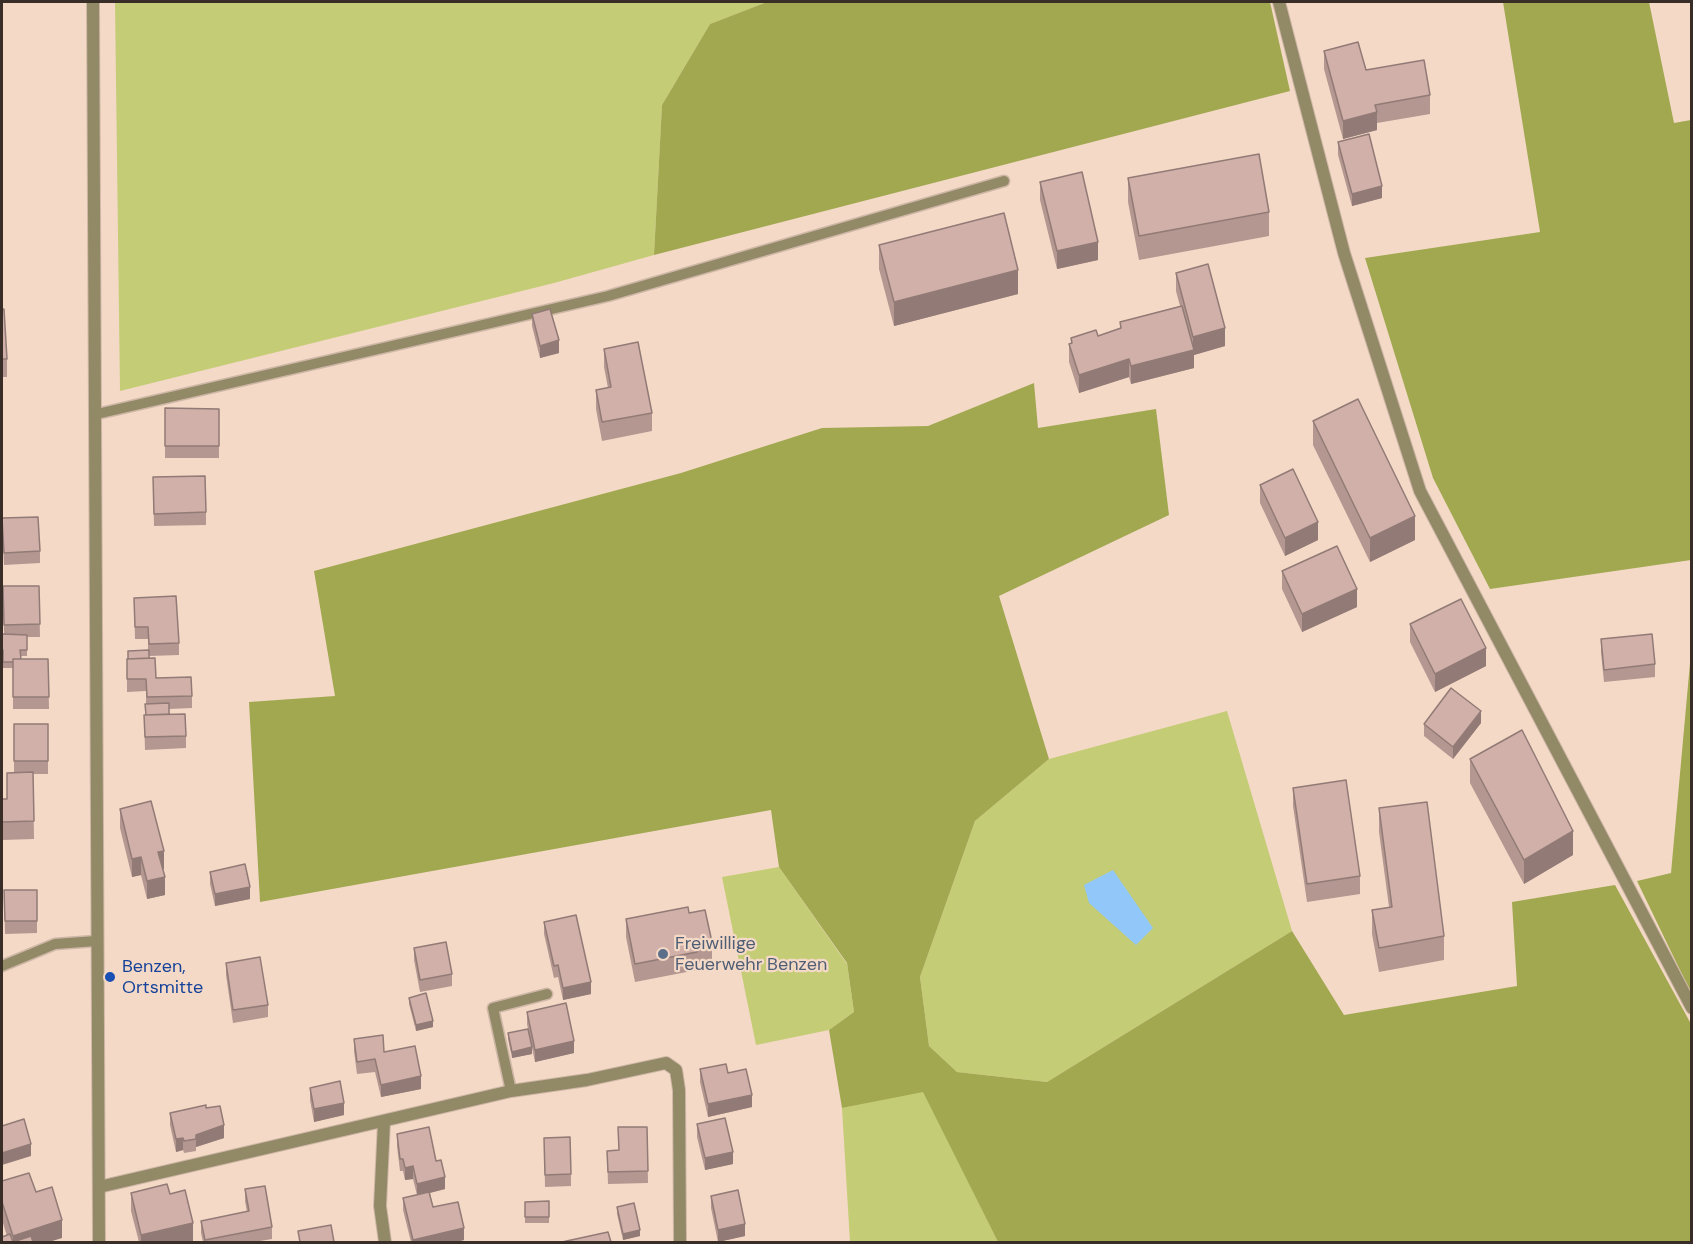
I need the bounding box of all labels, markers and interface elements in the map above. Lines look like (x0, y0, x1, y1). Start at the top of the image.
place label: Freiwillige Feuerwehr Benzen (675, 933, 827, 976)
marker: Freiwillige Feuerwehr Benzen (656, 947, 670, 961)
place label: Benzen, Ortsmitte (122, 956, 203, 998)
marker: Benzen, Ortsmitte (103, 970, 117, 984)

